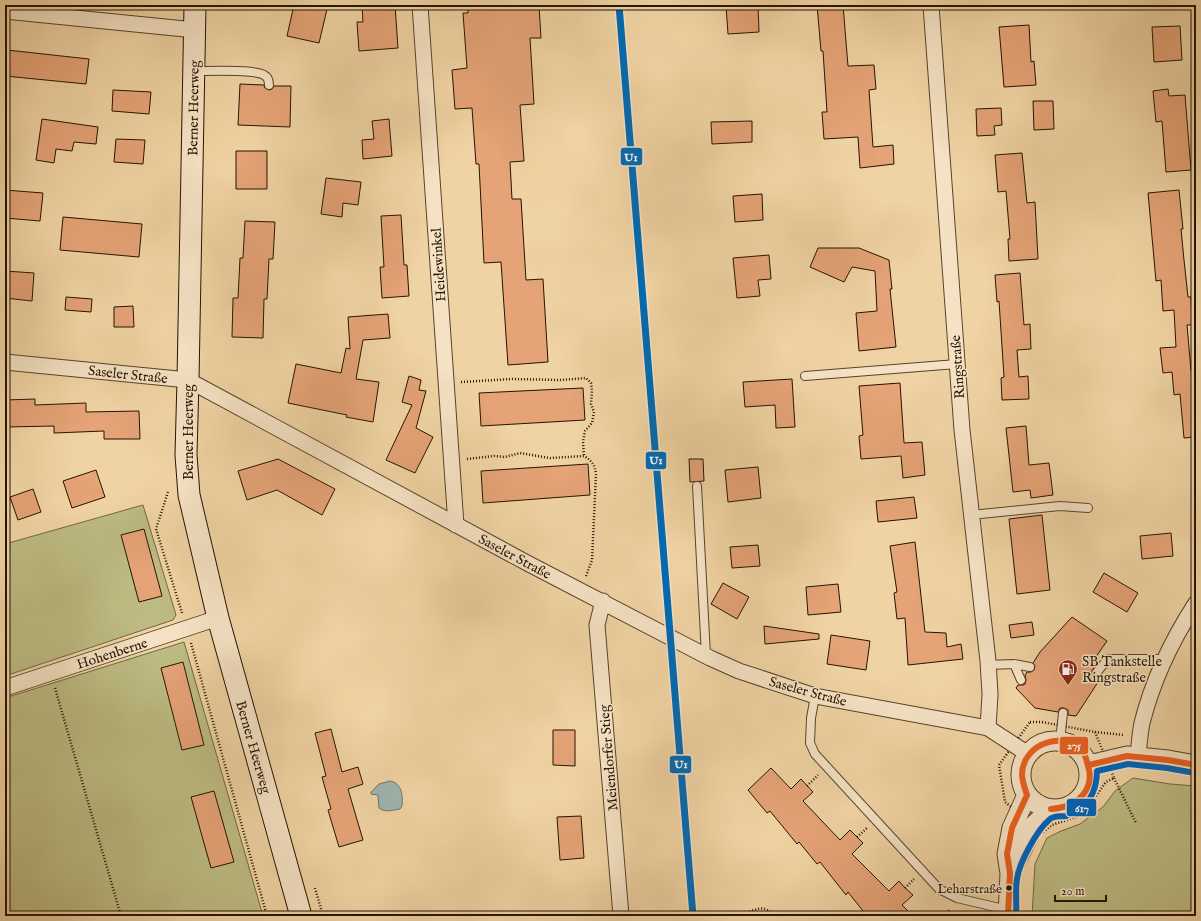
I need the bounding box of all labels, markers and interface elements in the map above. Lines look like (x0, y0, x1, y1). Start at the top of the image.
street label: Berner Heerweg (184, 60, 204, 156)
line badge: U1 (620, 147, 643, 166)
text: U1 (623, 151, 638, 165)
street label: Heidewinkel (427, 227, 451, 302)
street label: Ringstraße (947, 334, 969, 399)
street label: Saseler Straße (87, 362, 169, 388)
street label: Berner Heerweg (180, 384, 198, 480)
line badge: U1 (645, 451, 667, 470)
text: U1 (648, 454, 663, 468)
street label: Saseler Straße (475, 530, 554, 584)
street label: Hohenberne (75, 634, 151, 674)
place label: SB Tankstelle Ringstraße (1082, 653, 1162, 687)
fuel station icon: SB Tankstelle Ringstraße (1057, 658, 1079, 686)
street label: Saseler Straße (767, 673, 849, 711)
street label: Berner Heerweg (231, 699, 275, 796)
street label: Meiendorfer Stieg (595, 704, 623, 812)
line badge: 275 (1059, 736, 1089, 755)
text: 275 (1067, 739, 1081, 753)
line badge: U1 (669, 755, 692, 774)
text: U1 (673, 758, 688, 772)
line badge: 617 (1066, 798, 1097, 817)
text: 617 (1075, 802, 1089, 816)
scale bar (1055, 877, 1106, 903)
place label: Leharstraße (937, 881, 1002, 898)
marker: Leharstraße (1004, 883, 1014, 893)
text: 20 m (1061, 884, 1084, 899)

